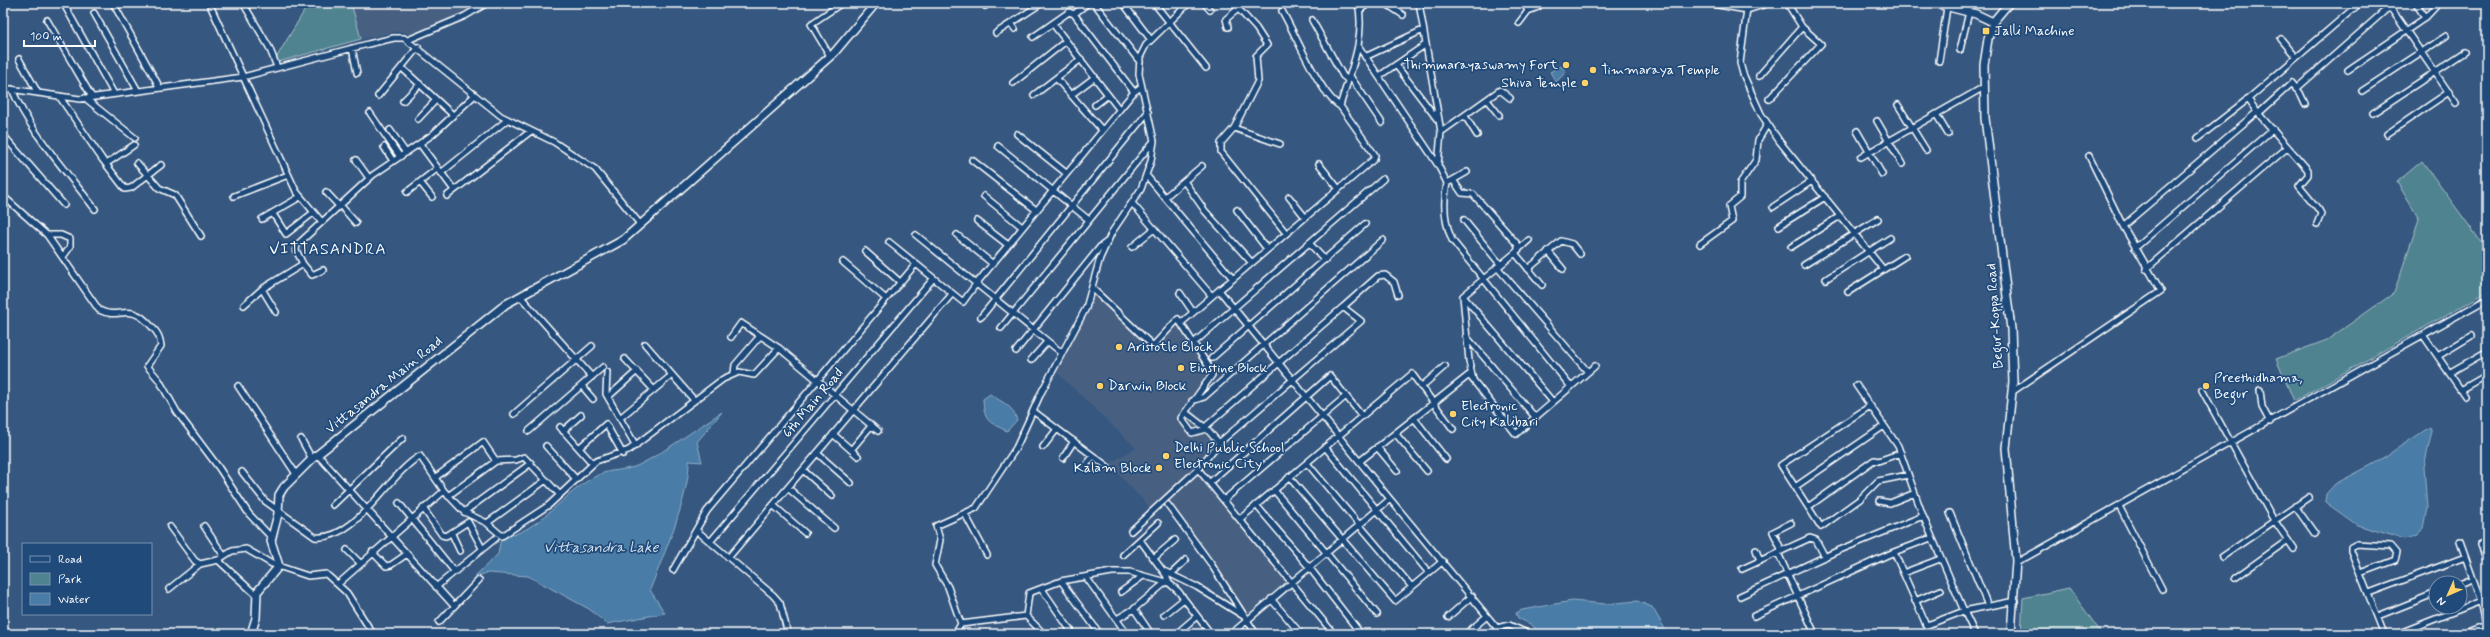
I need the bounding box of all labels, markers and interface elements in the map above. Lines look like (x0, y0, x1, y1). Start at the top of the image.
scale bar (24, 22, 95, 48)
place label: Jalli Machine (1994, 22, 2074, 40)
marker: Jalli Machine (1981, 26, 1991, 36)
text: 100 m (30, 29, 62, 45)
place label: Thimmarayaswamy Fort (1403, 56, 1559, 74)
marker: Thimmarayaswamy Fort (1561, 60, 1571, 70)
place label: Timmaraya Temple (1601, 61, 1720, 79)
marker: Timmaraya Temple (1588, 65, 1598, 75)
place label: Shiva Temple (1501, 74, 1577, 92)
marker: Shiva Temple (1580, 78, 1590, 88)
district label: VITTASANDRA (269, 239, 387, 260)
street label: Begur-Koppa Road (1982, 262, 2010, 369)
street label: Vittasandra Main Road (322, 332, 446, 438)
place label: Aristotle Block (1127, 338, 1213, 356)
marker: Aristotle Block (1114, 342, 1124, 352)
place label: Einstine Block (1189, 359, 1268, 377)
marker: Einstine Block (1176, 363, 1186, 373)
street label: 6th Main Road (779, 364, 847, 442)
place label: Preethidhama, Begur (2214, 369, 2303, 405)
place label: Darwin Block (1108, 377, 1187, 395)
marker: Darwin Block (1095, 381, 1105, 391)
marker: Preethidhama, Begur (2201, 381, 2211, 391)
place label: Electronic City Kalibari (1461, 397, 1538, 431)
marker: Electronic City Kalibari (1448, 409, 1458, 419)
place label: Delhi Public School Electronic City (1174, 439, 1285, 473)
marker: Delhi Public School Electronic City (1161, 451, 1171, 461)
place label: Kalam Block (1074, 459, 1151, 477)
marker: Kalam Block (1154, 463, 1164, 473)
water label: Vittasandra Lake (544, 538, 660, 558)
legend (22, 543, 152, 615)
text: Road (58, 552, 82, 568)
text: Park (58, 572, 82, 588)
north arrow (2428, 575, 2468, 615)
text: Water (58, 592, 90, 608)
text: N (2434, 594, 2449, 609)

